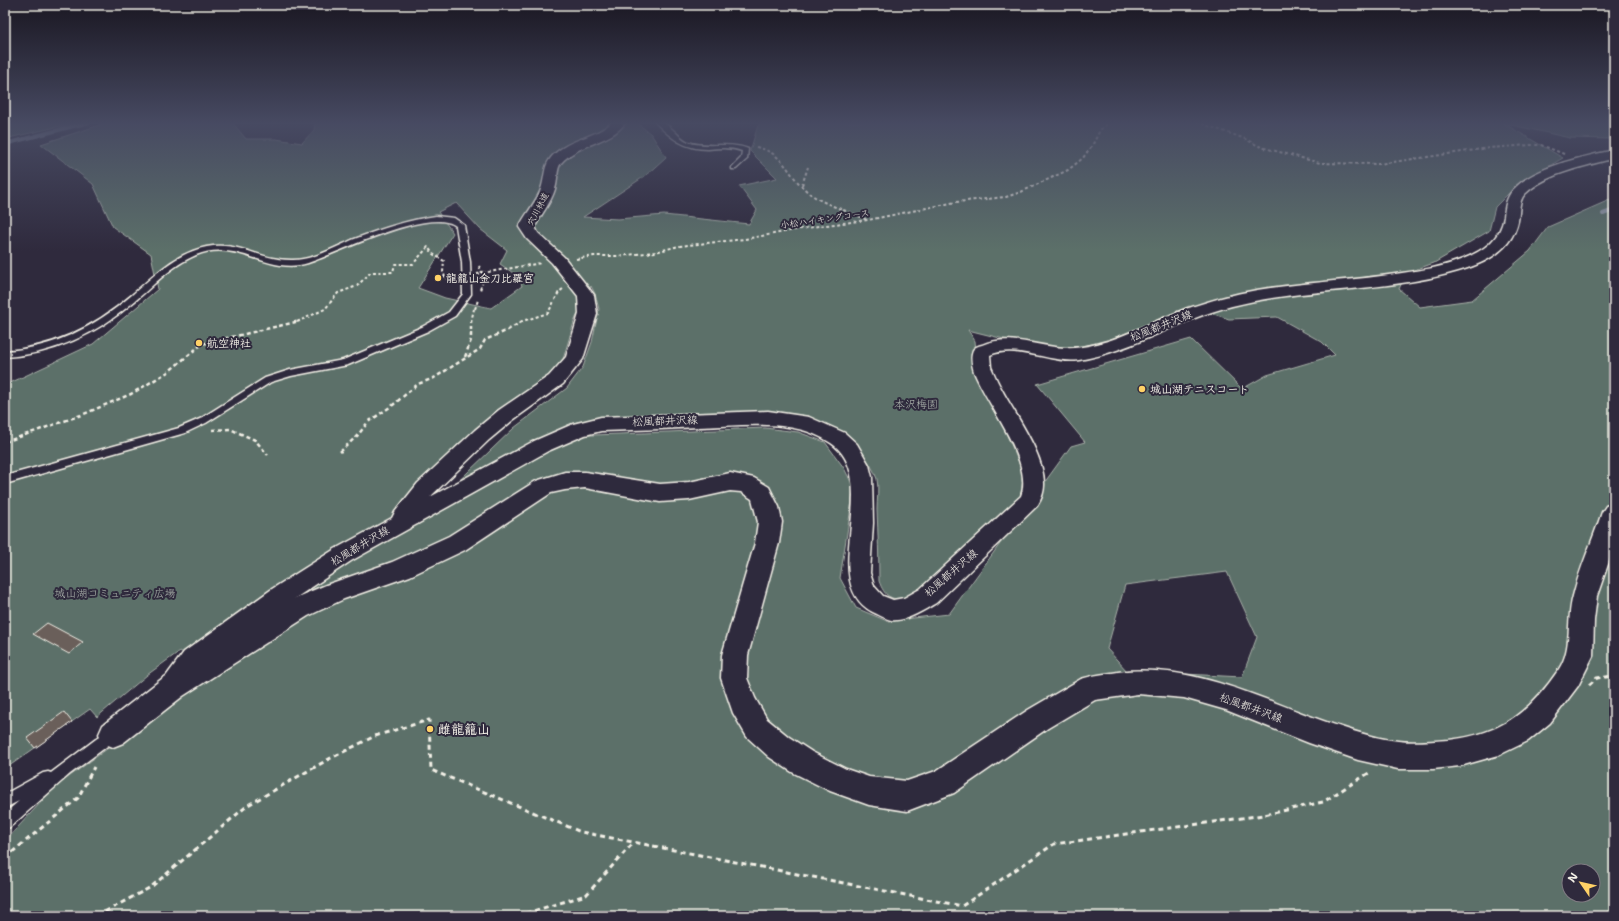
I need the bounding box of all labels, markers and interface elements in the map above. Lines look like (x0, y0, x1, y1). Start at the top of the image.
street label: 穴川林道 (524, 190, 552, 228)
street label: 小松ハイキングコース (780, 207, 870, 231)
place label: 龍籠山金刀比羅宮 (446, 271, 534, 286)
marker: 龍籠山金刀比羅宮 (433, 273, 443, 283)
street label: 松風都井沢線 (1128, 307, 1194, 345)
place label: 航空神社 (207, 336, 251, 351)
marker: 航空神社 (194, 338, 204, 348)
place label: 城山湖テニスコート (1150, 382, 1249, 397)
marker: 城山湖テニスコート (1137, 384, 1147, 394)
park label: 本沢梅園 (894, 397, 938, 412)
street label: 松風都井沢線 (632, 412, 698, 430)
street label: 松風都井沢線 (328, 523, 392, 569)
street label: 松風都井沢線 (921, 546, 981, 600)
park label: 城山湖コミュニティ広場 (55, 586, 176, 601)
street label: 松風都井沢線 (1217, 690, 1285, 726)
place label: 雌龍籠山 (438, 721, 490, 738)
marker: 雌龍籠山 (425, 724, 435, 734)
north arrow (1561, 863, 1601, 903)
text: N (1564, 870, 1582, 885)

